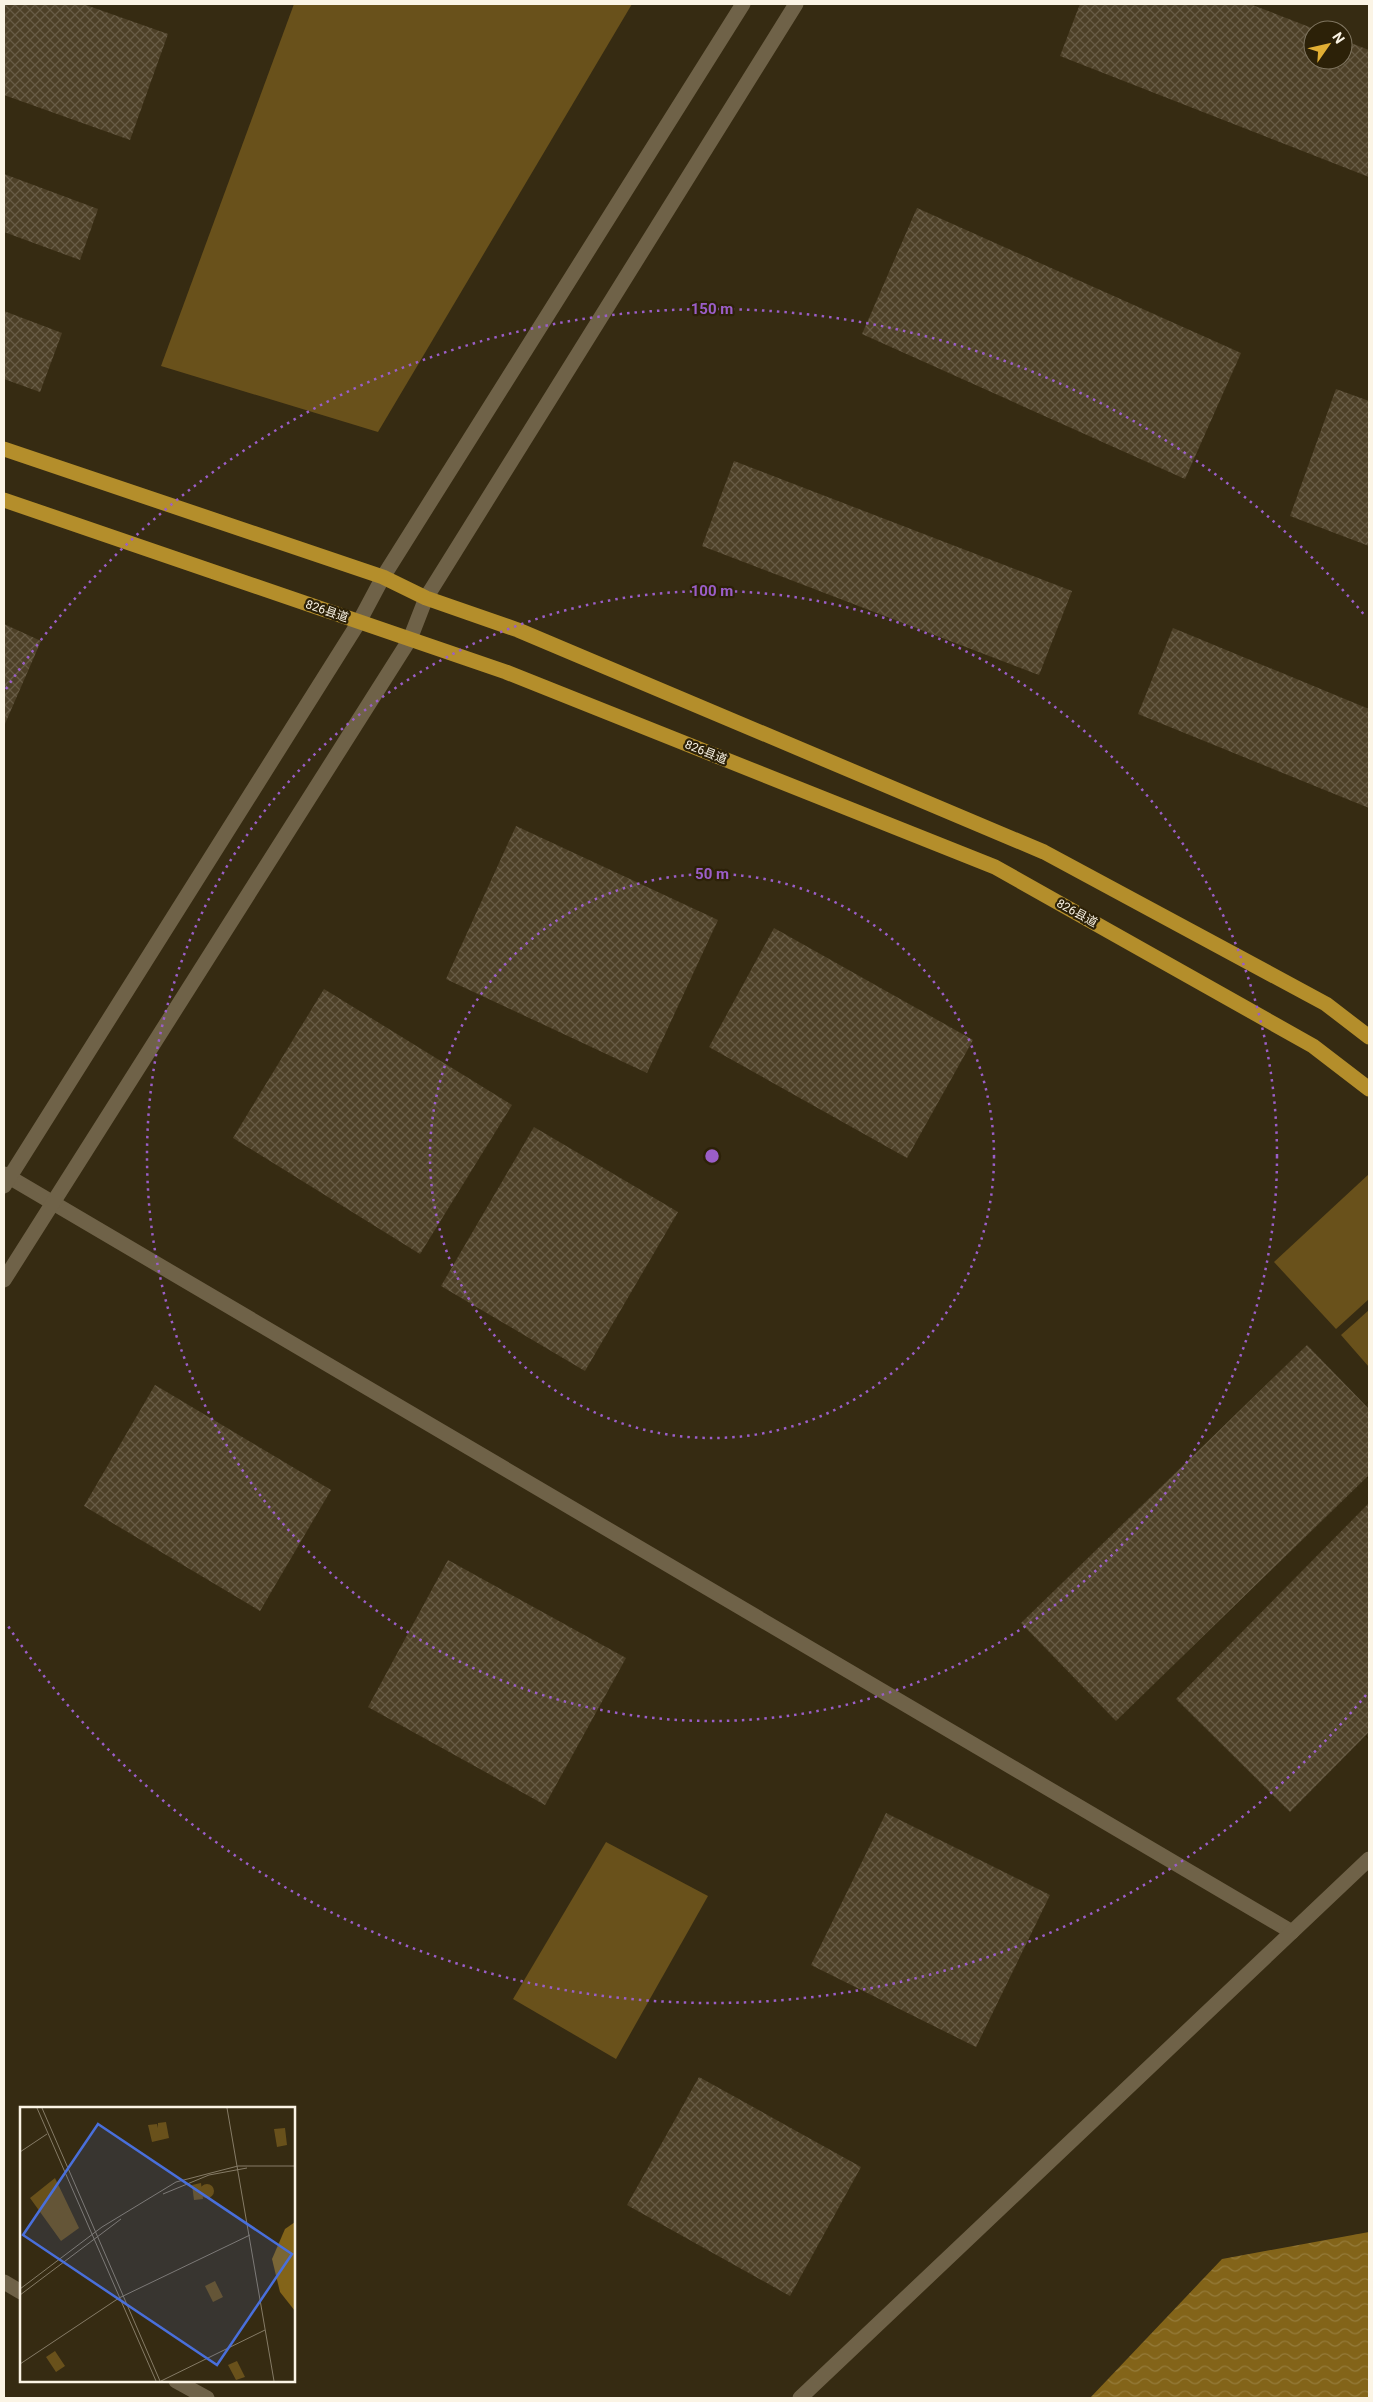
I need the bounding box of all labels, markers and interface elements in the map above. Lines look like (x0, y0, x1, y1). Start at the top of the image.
north arrow (1303, 20, 1353, 70)
text: N (1329, 29, 1348, 46)
text: 150 m (691, 300, 733, 318)
text: 100 m (691, 582, 733, 600)
street label: 826县道 (304, 597, 350, 625)
street label: 826县道 (683, 737, 729, 767)
text: 50 m (695, 865, 729, 883)
street label: 826县道 (1054, 896, 1100, 930)
centre of rings (703, 1147, 721, 1165)
inset map (20, 2107, 295, 2382)

